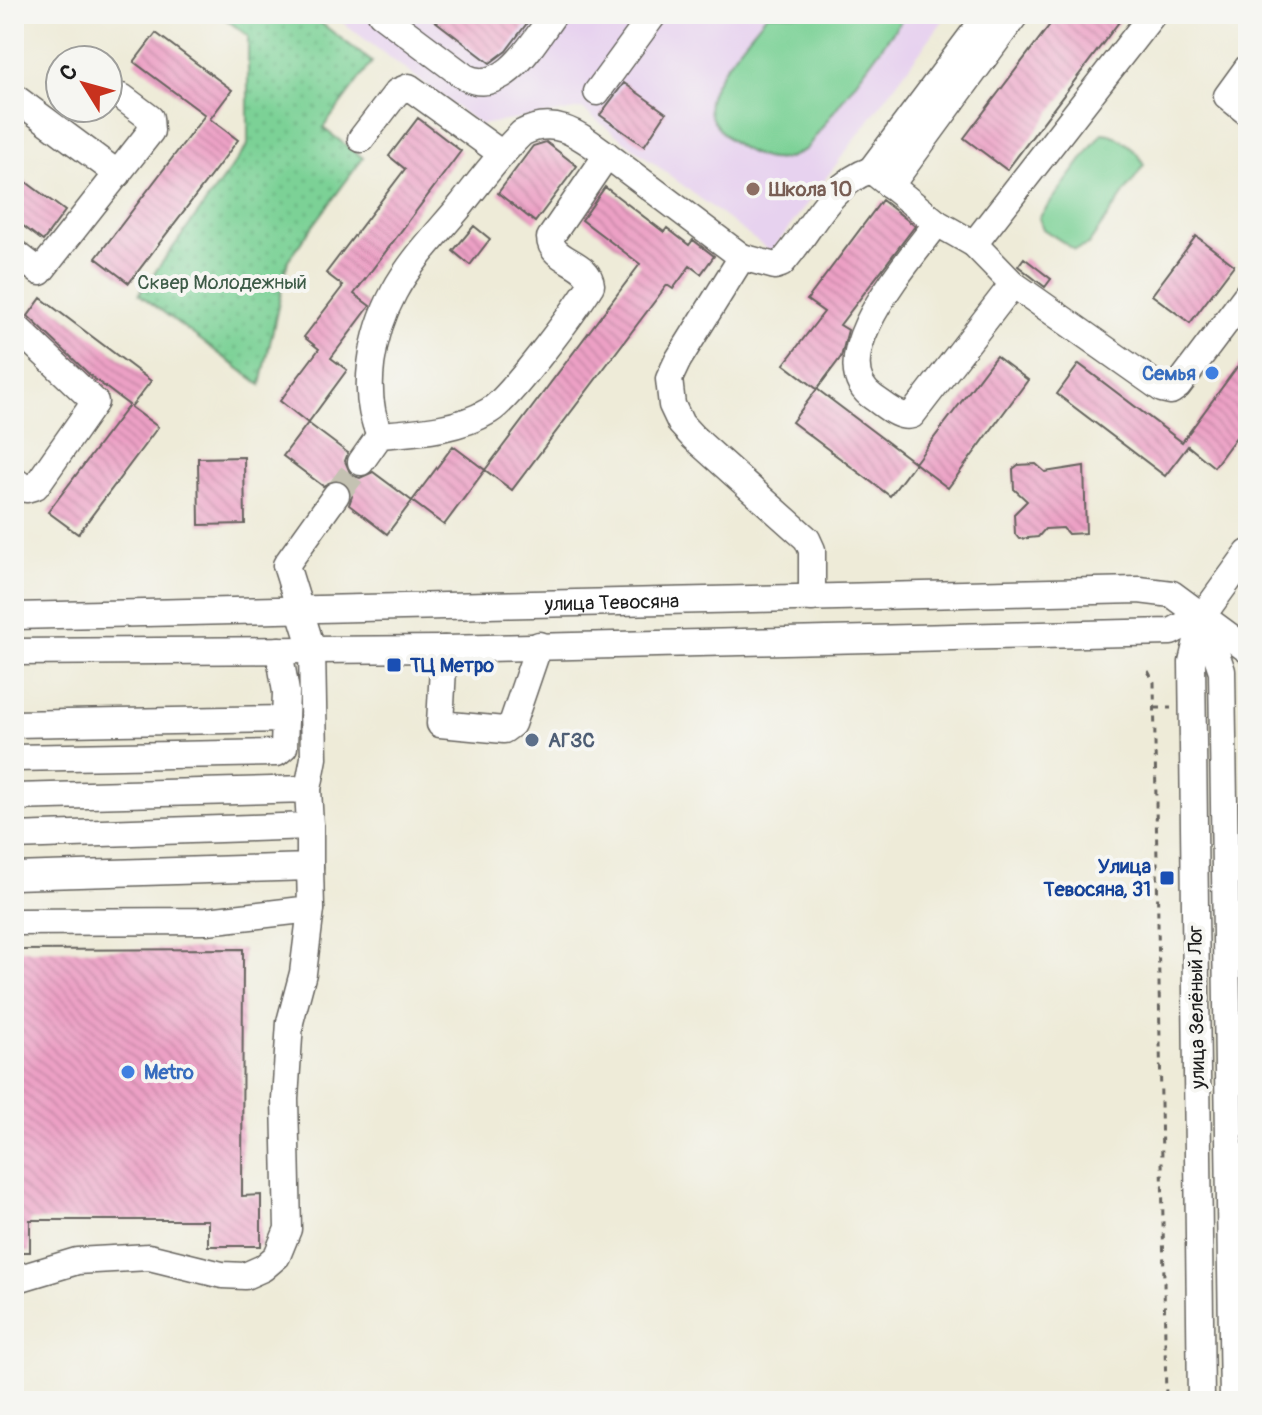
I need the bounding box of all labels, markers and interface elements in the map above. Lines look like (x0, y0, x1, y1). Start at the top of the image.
north arrow (44, 44, 124, 124)
text: С (54, 58, 84, 86)
place label: Школа 10 (768, 177, 852, 202)
marker: Школа 10 (744, 180, 762, 198)
park label: Сквер Молодежный (137, 270, 307, 295)
place label: Семья (1142, 361, 1196, 386)
marker: Семья (1203, 364, 1221, 382)
street label: улица Тевосяна (543, 589, 679, 617)
place label: ТЦ Метро (409, 653, 494, 678)
marker: ТЦ Метро (385, 656, 403, 674)
place label: АГЗС (548, 728, 595, 753)
marker: АГЗС (523, 731, 541, 749)
place label: Улица Тевосяна, 31 (1043, 854, 1151, 902)
marker: Улица Тевосяна, 31 (1158, 869, 1176, 887)
street label: улица Зелёный Лог (1183, 925, 1210, 1090)
place label: Metro (144, 1060, 194, 1085)
marker: Metro (119, 1063, 137, 1081)

